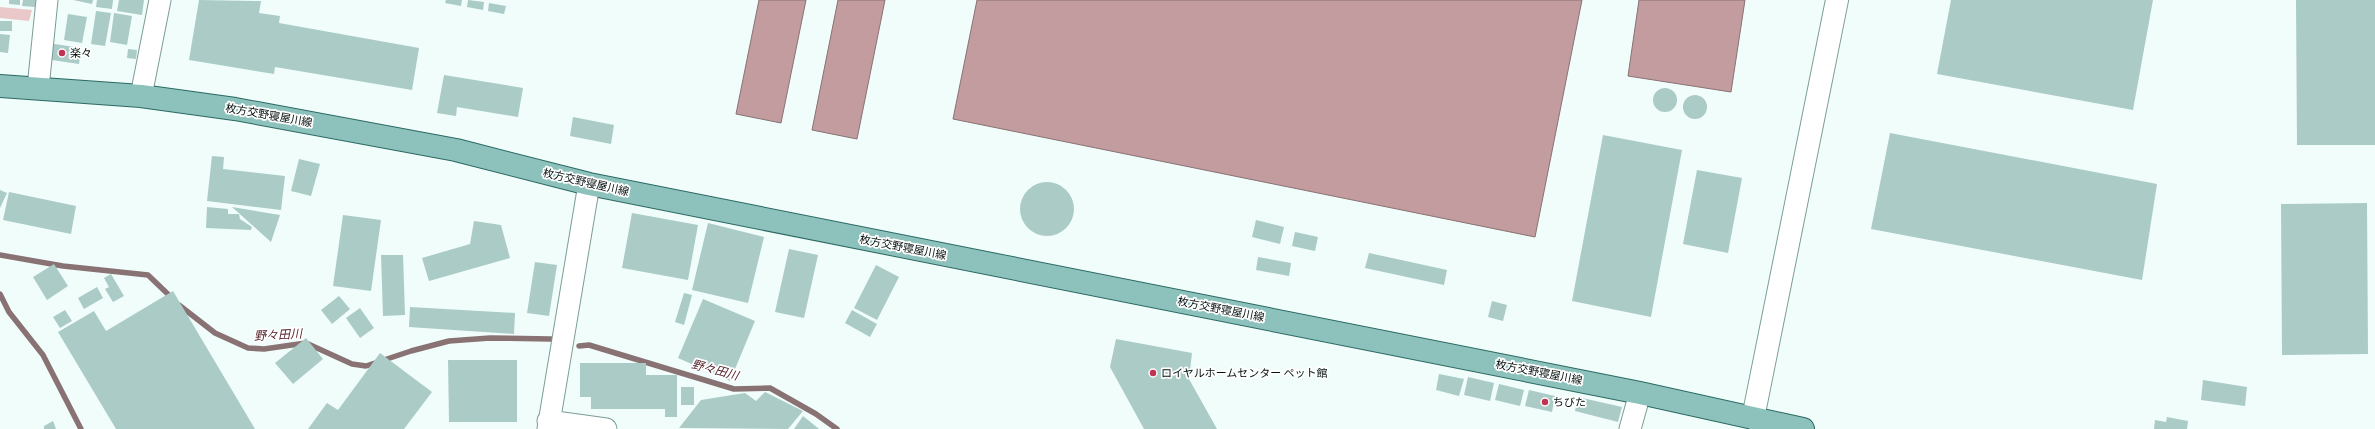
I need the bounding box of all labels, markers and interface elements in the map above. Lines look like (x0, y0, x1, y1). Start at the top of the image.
place label: 楽々 (70, 46, 92, 59)
marker: 楽々 (57, 48, 67, 58)
street label: 枚方交野寝屋川線 (225, 100, 314, 129)
street label: 枚方交野寝屋川線 (542, 165, 630, 198)
street label: 枚方交野寝屋川線 (859, 232, 948, 261)
street label: 枚方交野寝屋川線 (1177, 294, 1266, 323)
water label: 野々田川 (254, 326, 304, 342)
water label: 野々田川 (690, 356, 742, 383)
street label: 枚方交野寝屋川線 (1495, 357, 1584, 386)
place label: ロイヤルホームセンター ペット館 (1161, 366, 1328, 379)
marker: ロイヤルホームセンター ペット館 (1148, 368, 1158, 378)
place label: ちびた (1553, 395, 1586, 408)
marker: ちびた (1540, 397, 1550, 407)

